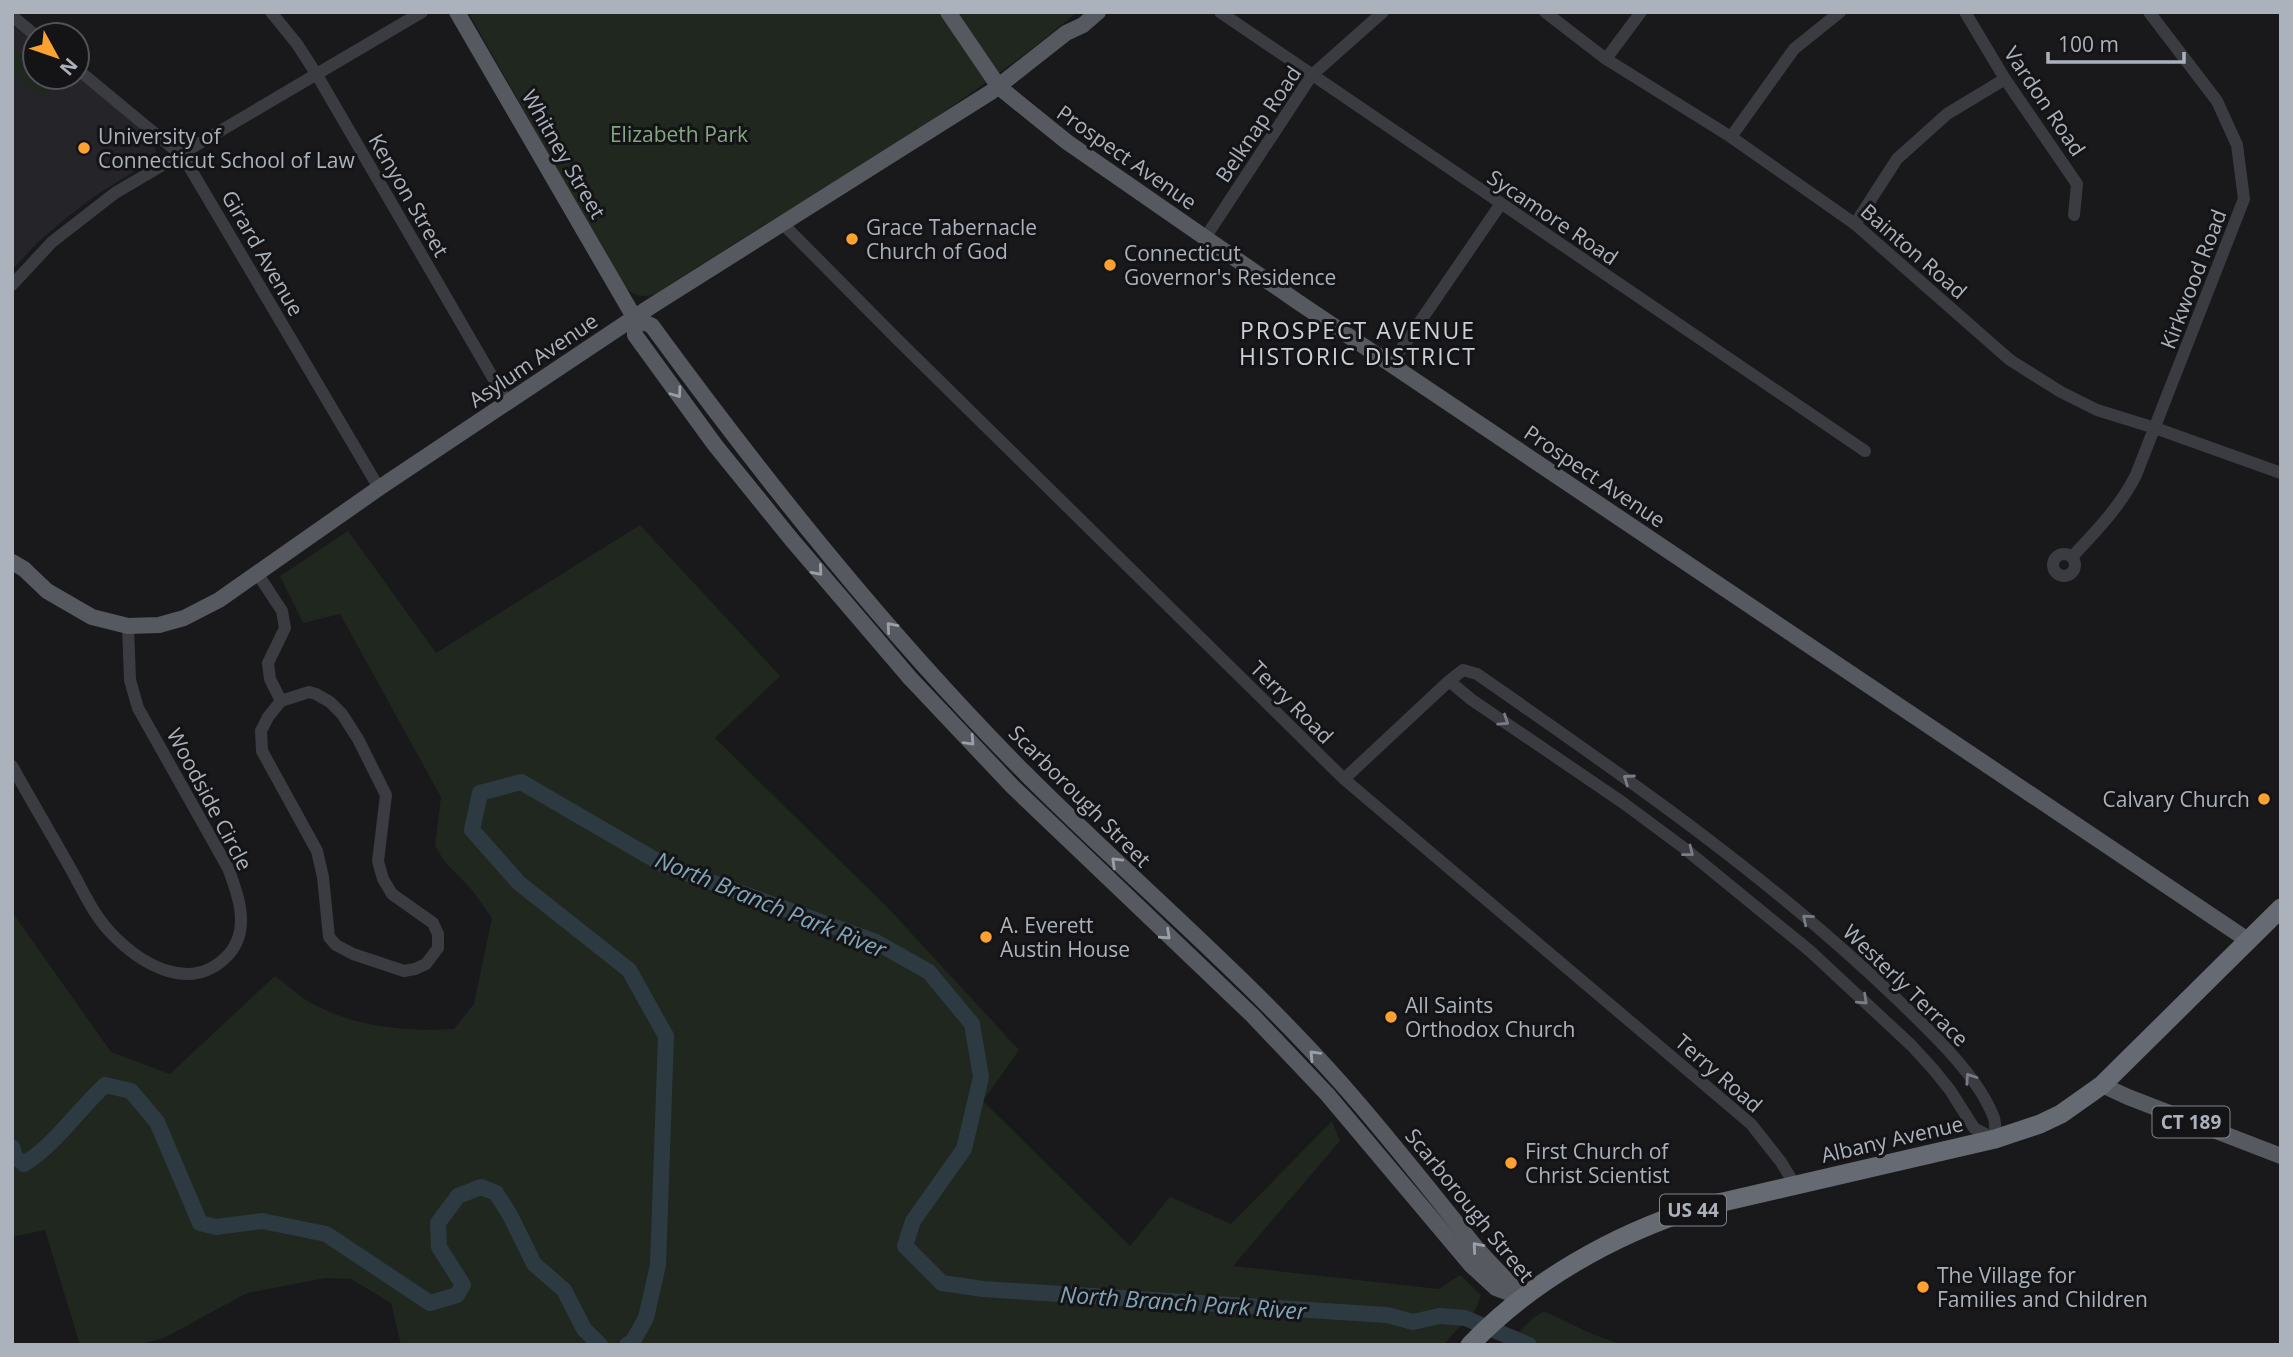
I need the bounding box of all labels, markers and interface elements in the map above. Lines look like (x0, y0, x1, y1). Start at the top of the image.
north arrow (21, 21, 91, 91)
scale bar (2048, 21, 2184, 65)
text: 100 m (2058, 30, 2119, 58)
street label: Vardon Road (1998, 41, 2092, 161)
text: N (54, 53, 84, 81)
street label: Belknap Road (1209, 60, 1307, 188)
street label: Whitney Street (516, 84, 612, 224)
street label: Prospect Avenue (1052, 98, 1202, 216)
park label: Elizabeth Park (610, 120, 748, 148)
place label: University of Connecticut School of Law (98, 122, 355, 174)
street label: Kenyon Street (362, 128, 456, 262)
marker: University of Connecticut School of Law (76, 140, 92, 156)
street label: Sycamore Road (1482, 163, 1624, 271)
street label: Girard Avenue (216, 185, 310, 321)
street label: Bainton Road (1855, 197, 1973, 305)
street label: Kirkwood Road (2153, 205, 2233, 353)
place label: Grace Tabernacle Church of God (866, 213, 1037, 265)
marker: Grace Tabernacle Church of God (844, 231, 860, 247)
place label: Connecticut Governor's Residence (1124, 239, 1336, 291)
marker: Connecticut Governor's Residence (1102, 257, 1118, 273)
street label: Asylum Avenue (463, 306, 603, 414)
district label: PROSPECT AVENUE HISTORIC DISTRICT (1239, 314, 1477, 372)
one-way arrow (669, 385, 681, 398)
street label: Prospect Avenue (1519, 418, 1671, 534)
one-way arrow (810, 563, 822, 576)
one-way arrow (887, 622, 899, 635)
street label: Terry Road (1244, 654, 1340, 750)
one-way arrow (1496, 713, 1509, 725)
street label: Scarborough Street (1003, 719, 1157, 873)
street label: Woodside Circle (161, 723, 259, 875)
one-way arrow (961, 733, 974, 746)
one-way arrow (1623, 775, 1636, 787)
place label: Calvary Church (2103, 785, 2250, 813)
marker: Calvary Church (2256, 791, 2272, 807)
water label: North Branch Park River (651, 843, 892, 965)
one-way arrow (1682, 844, 1694, 857)
one-way arrow (1112, 857, 1125, 870)
place label: A. Everett Austin House (1000, 911, 1130, 963)
one-way arrow (1803, 915, 1816, 927)
street label: Westerly Terrace (1837, 918, 1975, 1052)
one-way arrow (1158, 927, 1171, 940)
marker: A. Everett Austin House (978, 929, 994, 945)
place label: All Saints Orthodox Church (1405, 991, 1575, 1043)
one-way arrow (1855, 991, 1868, 1004)
marker: All Saints Orthodox Church (1383, 1009, 1399, 1025)
street label: Terry Road (1670, 1027, 1768, 1119)
one-way arrow (1310, 1050, 1323, 1063)
one-way arrow (1966, 1073, 1978, 1086)
road number: CT 189 (2152, 1106, 2230, 1138)
street label: Albany Avenue (1818, 1109, 1966, 1169)
street label: Scarborough Street (1399, 1122, 1541, 1288)
place label: First Church of Christ Scientist (1525, 1137, 1670, 1189)
marker: First Church of Christ Scientist (1503, 1155, 1519, 1171)
road number: US 44 (1660, 1194, 1726, 1226)
one-way arrow (1473, 1243, 1485, 1256)
place label: The Village for Families and Children (1937, 1261, 2148, 1313)
water label: North Branch Park River (1059, 1277, 1308, 1327)
marker: The Village for Families and Children (1915, 1279, 1931, 1295)

